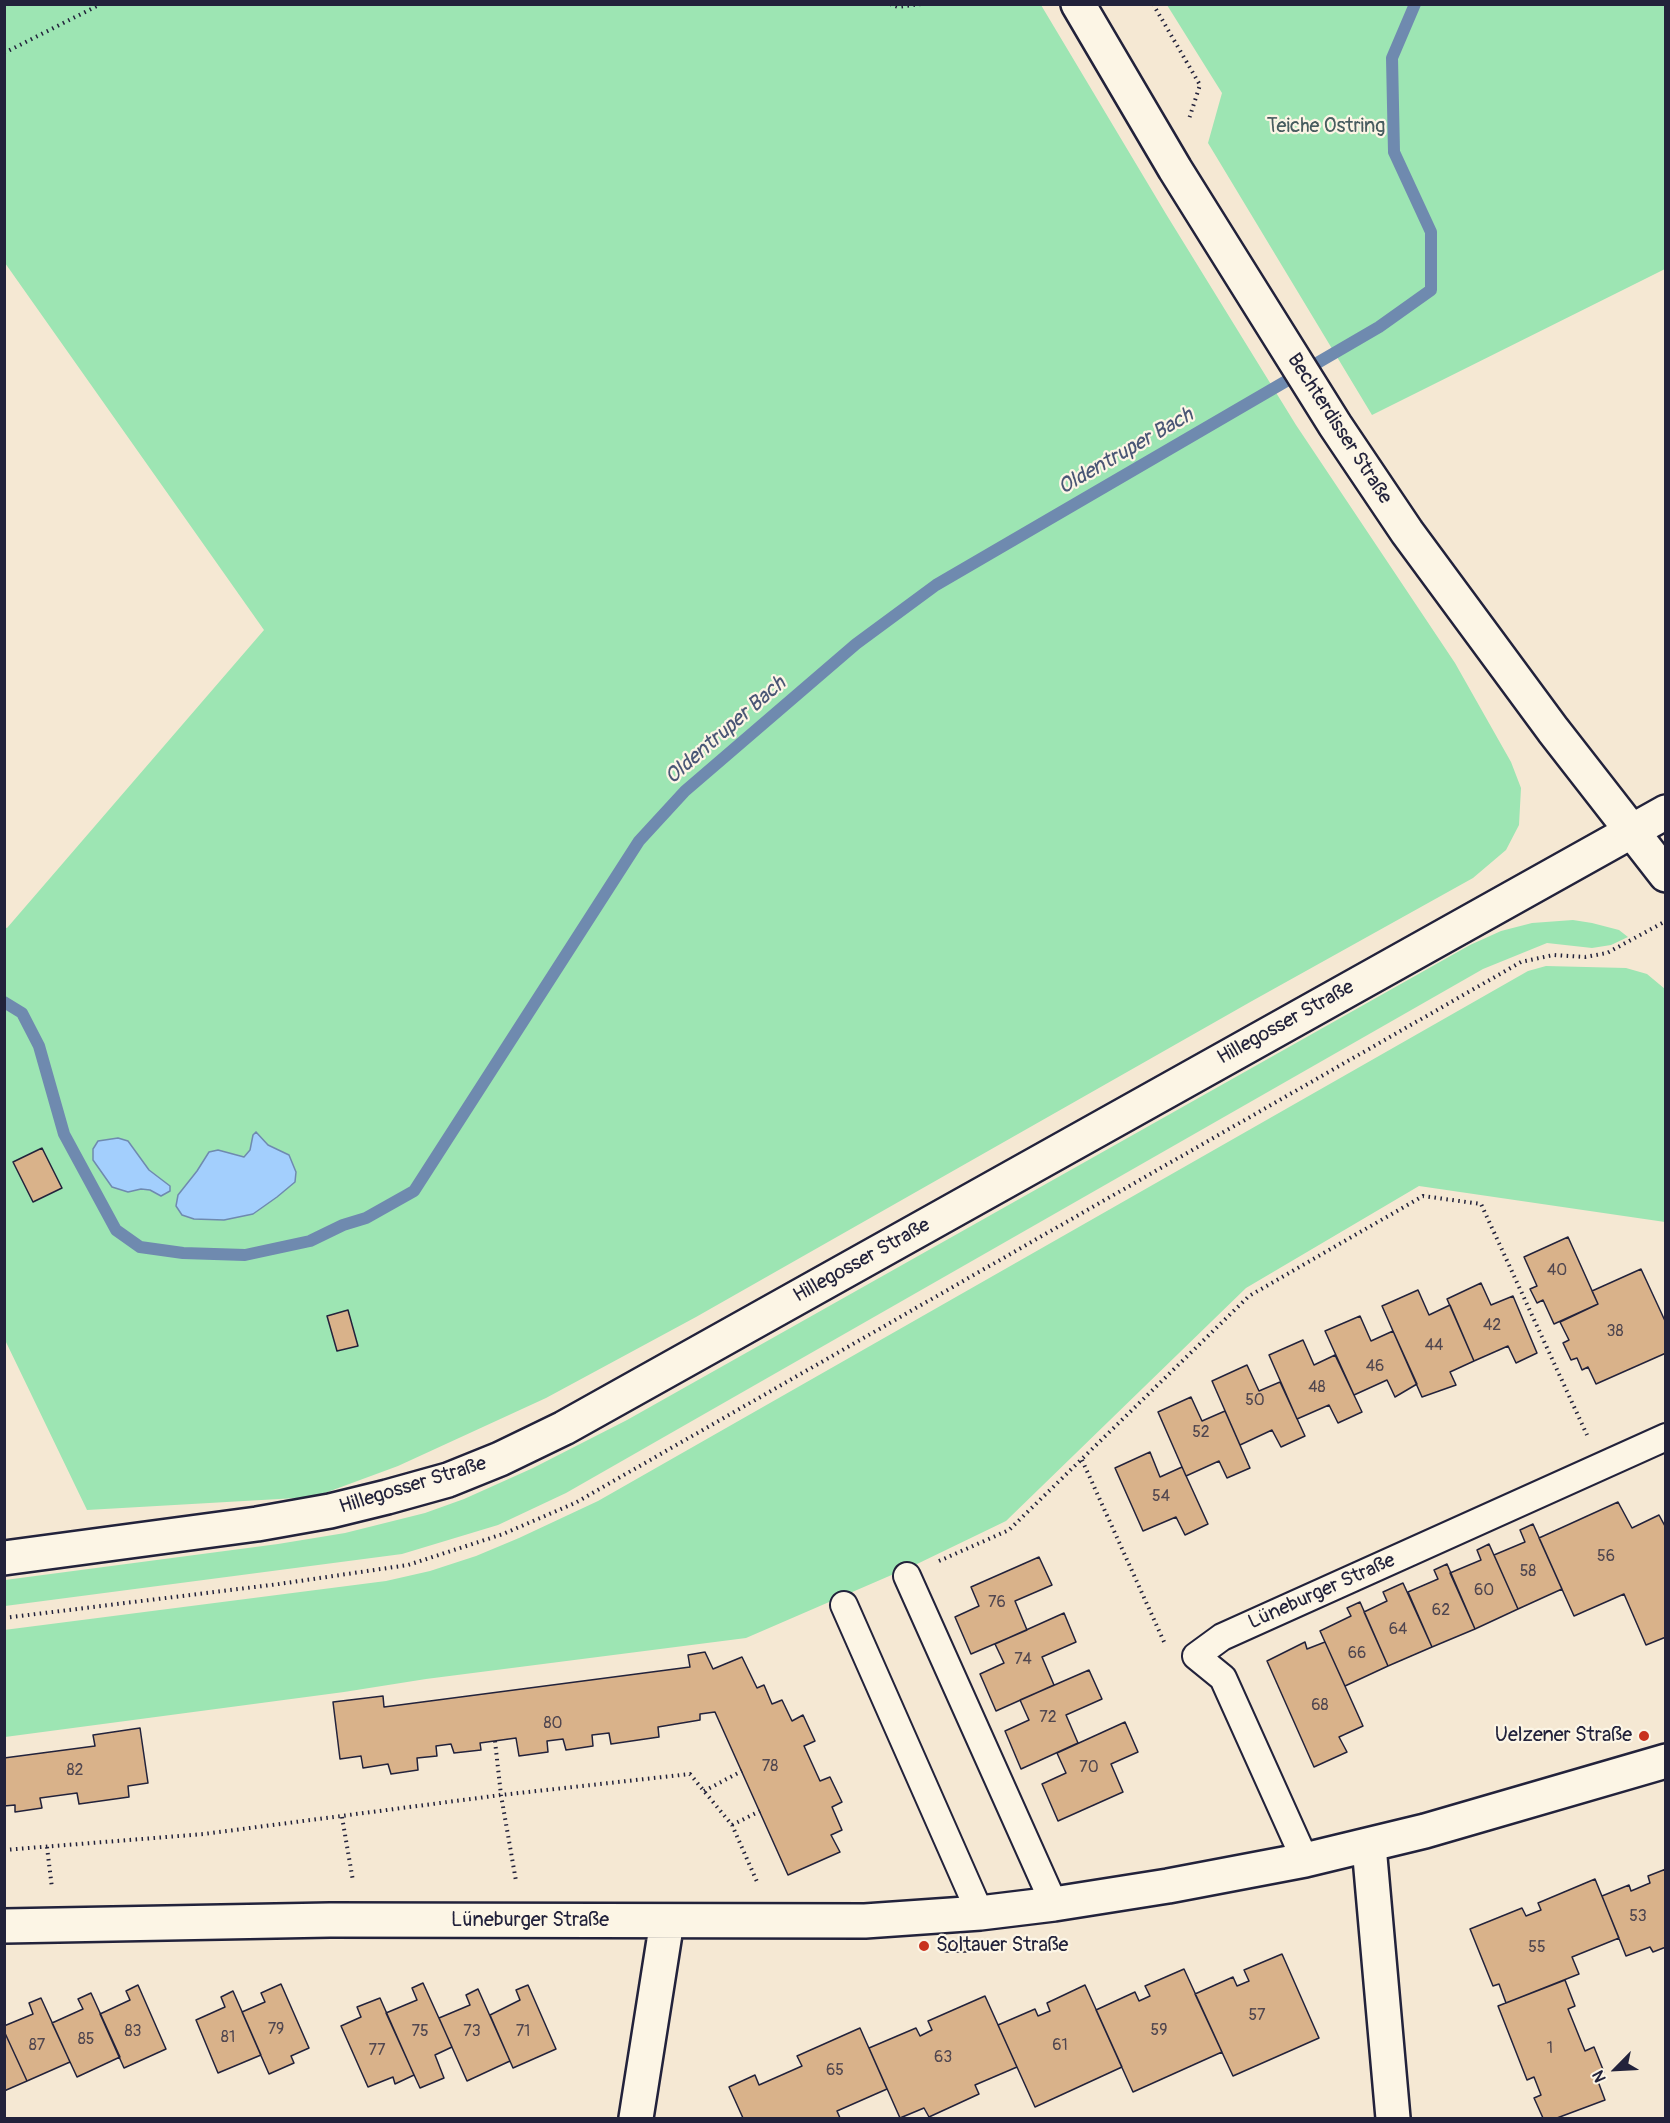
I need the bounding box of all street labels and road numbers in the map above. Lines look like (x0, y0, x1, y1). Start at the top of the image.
street label: Bechterdisser Straße (1281, 349, 1397, 509)
street label: Hillegosser Straße (1213, 976, 1359, 1070)
street label: Hillegosser Straße (789, 1214, 935, 1308)
street label: Hillegosser Straße (337, 1452, 489, 1520)
street label: Lüneburger Straße (1245, 1549, 1399, 1635)
street label: Lüneburger Straße (451, 1909, 609, 1933)

